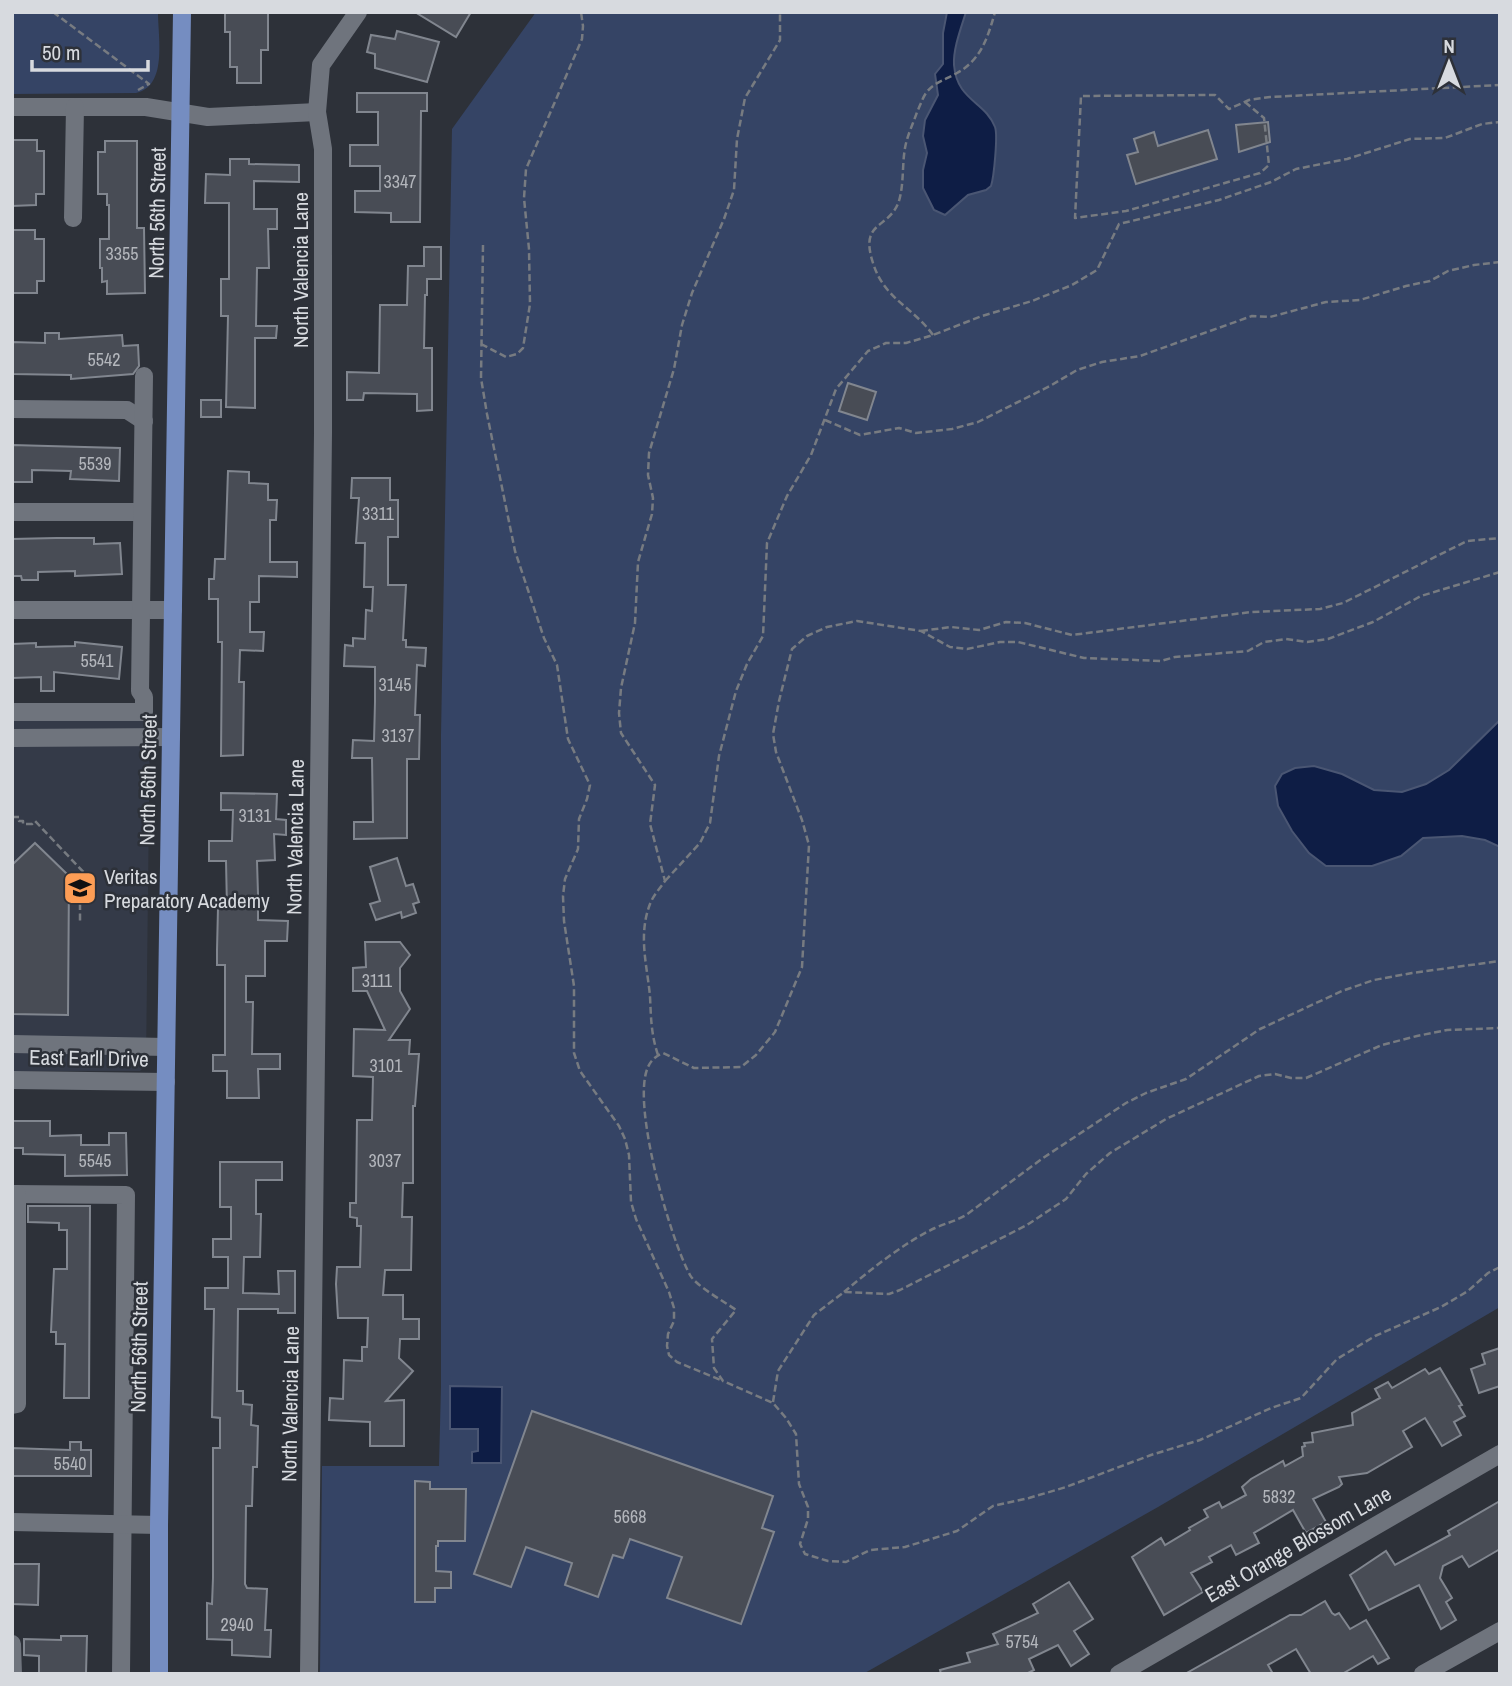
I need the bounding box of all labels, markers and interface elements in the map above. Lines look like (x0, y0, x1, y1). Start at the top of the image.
scale bar (32, 28, 147, 72)
north arrow (1414, 28, 1484, 98)
text: N (1443, 33, 1455, 59)
text: 50 m (42, 38, 80, 67)
street label: North 56th Street (141, 147, 173, 279)
house number: 3347 (384, 169, 416, 194)
street label: North Valencia Lane (286, 192, 315, 348)
house number: 3355 (106, 241, 138, 266)
house number: 5542 (88, 347, 120, 372)
house number: 5539 (79, 451, 111, 476)
house number: 3311 (362, 501, 395, 526)
house number: 5541 (81, 648, 114, 673)
house number: 3145 (379, 672, 411, 697)
street label: North 56th Street (132, 714, 164, 846)
house number: 3137 (382, 723, 414, 748)
street label: North Valencia Lane (279, 759, 311, 915)
house number: 3131 (239, 803, 272, 828)
place label: Veritas Preparatory Academy (104, 862, 270, 915)
school or university icon: Veritas Preparatory Academy (61, 869, 99, 907)
house number: 3111 (362, 968, 393, 993)
street label: East Earll Drive (29, 1042, 149, 1074)
house number: 3101 (370, 1053, 403, 1078)
house number: 5545 (79, 1148, 111, 1173)
house number: 3037 (369, 1148, 401, 1173)
street label: North 56th Street (123, 1281, 155, 1413)
street label: North Valencia Lane (274, 1326, 306, 1482)
house number: 5540 (54, 1451, 86, 1476)
street label: East Orange Blossom Lane (1200, 1479, 1396, 1609)
house number: 5832 (1263, 1484, 1295, 1509)
house number: 5668 (614, 1504, 646, 1529)
house number: 2940 (221, 1612, 253, 1637)
house number: 5754 (1006, 1629, 1038, 1654)

